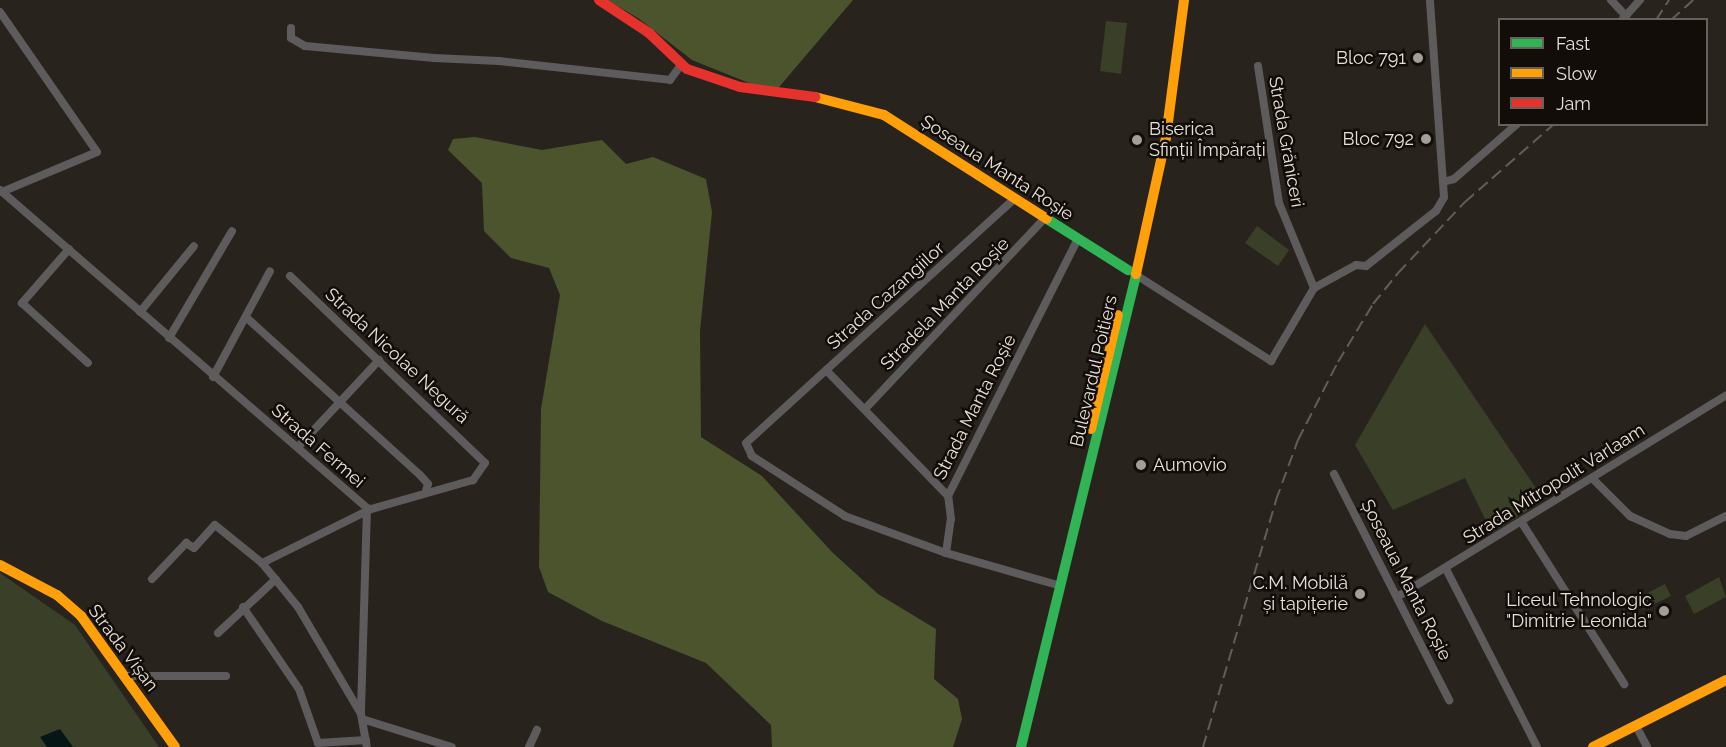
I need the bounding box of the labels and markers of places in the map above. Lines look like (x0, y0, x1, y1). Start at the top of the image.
place label: Bloc 791 (1336, 47, 1406, 69)
marker: Bloc 791 (1411, 51, 1425, 65)
place label: Biserica Sfinții Împărați (1149, 119, 1266, 162)
place label: Bloc 792 (1342, 128, 1414, 150)
marker: Bloc 792 (1419, 132, 1433, 146)
marker: Biserica Sfinții Împărați (1130, 133, 1144, 147)
place label: Aumovio (1153, 454, 1227, 476)
marker: Aumovio (1134, 458, 1148, 472)
place label: C.M. Mobilă și tapițerie (1252, 573, 1348, 616)
marker: C.M. Mobilă și tapițerie (1353, 587, 1367, 601)
place label: Liceul Tehnologic "Dimitrie Leonida" (1505, 590, 1652, 632)
marker: Liceul Tehnologic "Dimitrie Leonida" (1657, 604, 1671, 618)

